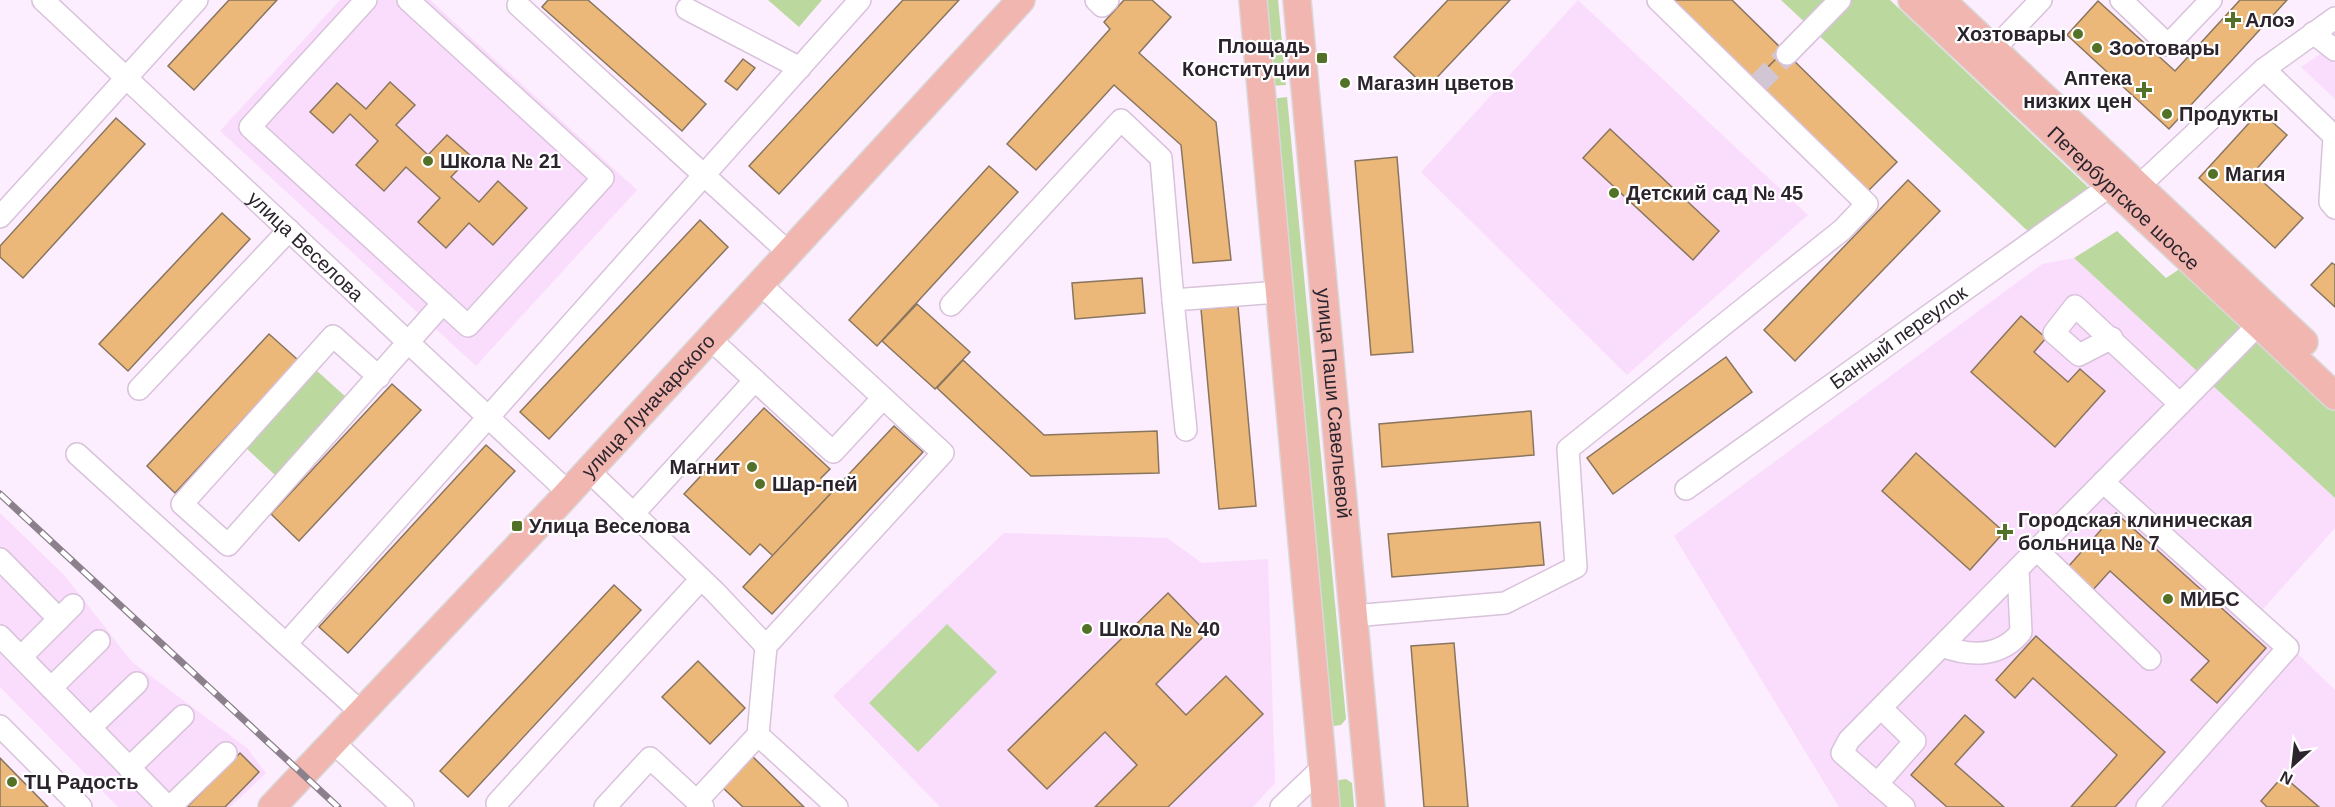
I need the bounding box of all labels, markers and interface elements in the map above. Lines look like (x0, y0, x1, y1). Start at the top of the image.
place label: Алоэ (2245, 9, 2295, 31)
marker: Алоэ (2226, 13, 2240, 27)
place label: Хозтовары (1957, 23, 2066, 45)
marker: Хозтовары (2071, 27, 2085, 41)
place label: Площадь Конституции (1182, 35, 1310, 80)
place label: Зоотовары (2109, 37, 2220, 59)
marker: Зоотовары (2090, 41, 2104, 55)
marker: Площадь Конституции (1315, 51, 1329, 65)
place label: Аптека низких цен (2023, 67, 2133, 112)
place label: Магазин цветов (1357, 72, 1514, 94)
marker: Магазин цветов (1338, 76, 1352, 90)
marker: Аптека низких цен (2137, 83, 2151, 97)
place label: Продукты (2179, 103, 2279, 125)
marker: Продукты (2160, 107, 2174, 121)
street label: Петербургское шоссе (2043, 122, 2204, 275)
place label: Школа № 21 (440, 150, 561, 172)
marker: Школа № 21 (421, 154, 435, 168)
place label: Магия (2225, 163, 2285, 185)
marker: Магия (2206, 167, 2220, 181)
place label: Детский сад № 45 (1626, 182, 1803, 204)
marker: Детский сад № 45 (1607, 186, 1621, 200)
street label: улица Веселова (243, 187, 369, 306)
street label: Банный переулок (1826, 281, 1971, 394)
street label: улица Паши Савельевой (1312, 287, 1356, 520)
street label: улица Луначарского (577, 330, 719, 482)
place label: Магнит (669, 456, 740, 478)
marker: Магнит (745, 460, 759, 474)
place label: Шар-пей (772, 473, 858, 495)
marker: Шар-пей (753, 477, 767, 491)
place label: Городская клиническая больница № 7 (2018, 509, 2253, 554)
place label: Улица Веселова (529, 515, 691, 537)
marker: Улица Веселова (510, 519, 524, 533)
marker: Городская клиническая больница № 7 (1996, 523, 2014, 541)
place label: МИБС (2180, 588, 2240, 610)
marker: МИБС (2161, 592, 2175, 606)
place label: Школа № 40 (1099, 618, 1220, 640)
marker: Школа № 40 (1080, 622, 1094, 636)
north arrow (2263, 735, 2323, 795)
text: N (2277, 768, 2295, 788)
place label: ТЦ Радость (24, 771, 138, 793)
marker: ТЦ Радость (5, 775, 19, 789)

